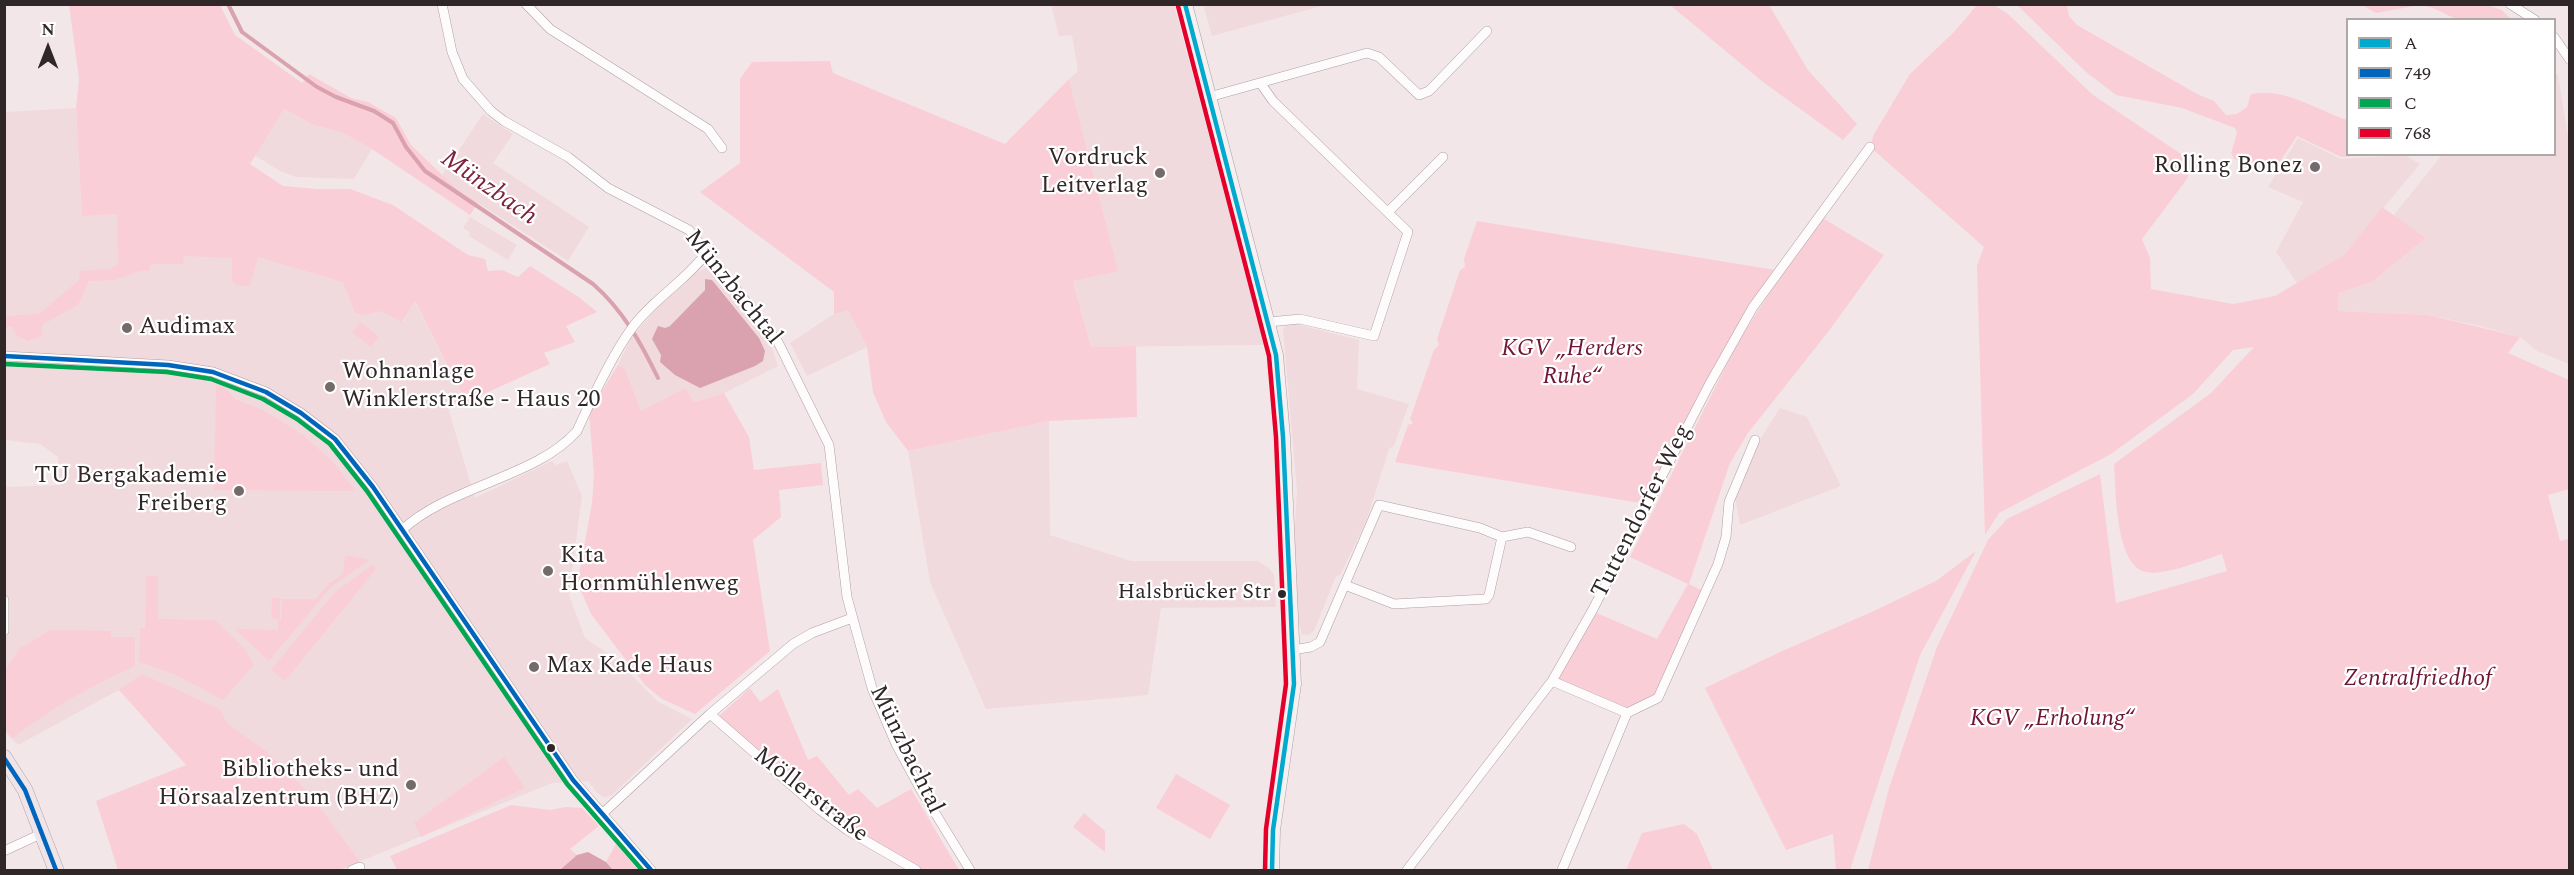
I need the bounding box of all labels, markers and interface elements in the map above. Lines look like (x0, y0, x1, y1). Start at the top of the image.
north arrow (18, 18, 78, 78)
text: N (41, 18, 55, 42)
legend (2346, 18, 2556, 156)
text: A (2404, 30, 2418, 57)
text: 749 (2404, 60, 2431, 87)
text: C (2404, 90, 2417, 117)
text: 768 (2404, 120, 2431, 147)
water label: Münzbach (434, 144, 542, 234)
place label: Vordruck Leitverlag (1041, 145, 1148, 201)
place label: Rolling Bonez (2153, 153, 2303, 181)
marker: Rolling Bonez (2308, 160, 2322, 174)
marker: Vordruck Leitverlag (1153, 166, 1167, 180)
street label: Münzbachtal (677, 225, 787, 351)
place label: Audimax (139, 314, 235, 342)
marker: Audimax (120, 321, 134, 335)
park label: KGV „Herders Ruhe“ (1501, 336, 1643, 392)
place label: Wohnanlage Winklerstraße - Haus 20 (342, 359, 601, 415)
marker: Wohnanlage Winklerstraße - Haus 20 (323, 380, 337, 394)
street label: Tuttendorfer Weg (1587, 420, 1699, 604)
place label: TU Bergakademie Freiberg (34, 463, 227, 519)
marker: TU Bergakademie Freiberg (232, 484, 246, 498)
place label: Kita Hornmühlenweg (560, 543, 739, 599)
marker: Kita Hornmühlenweg (541, 564, 555, 578)
place label: Halsbrücker Str (1117, 581, 1271, 607)
marker: Halsbrücker Str (1276, 588, 1288, 600)
place label: Max Kade Haus (546, 653, 713, 681)
marker: Max Kade Haus (527, 660, 541, 674)
park label: Zentralfriedhof (2343, 666, 2493, 694)
street label: Münzbachtal (861, 681, 949, 819)
park label: KGV „Erholung“ (1970, 706, 2134, 734)
unlabelled marker (545, 742, 557, 754)
street label: Möllerstraße (747, 742, 873, 850)
place label: Bibliotheks- und Hörsaalzentrum (BHZ) (158, 757, 399, 813)
marker: Bibliotheks- und Hörsaalzentrum (BHZ) (404, 778, 418, 792)

